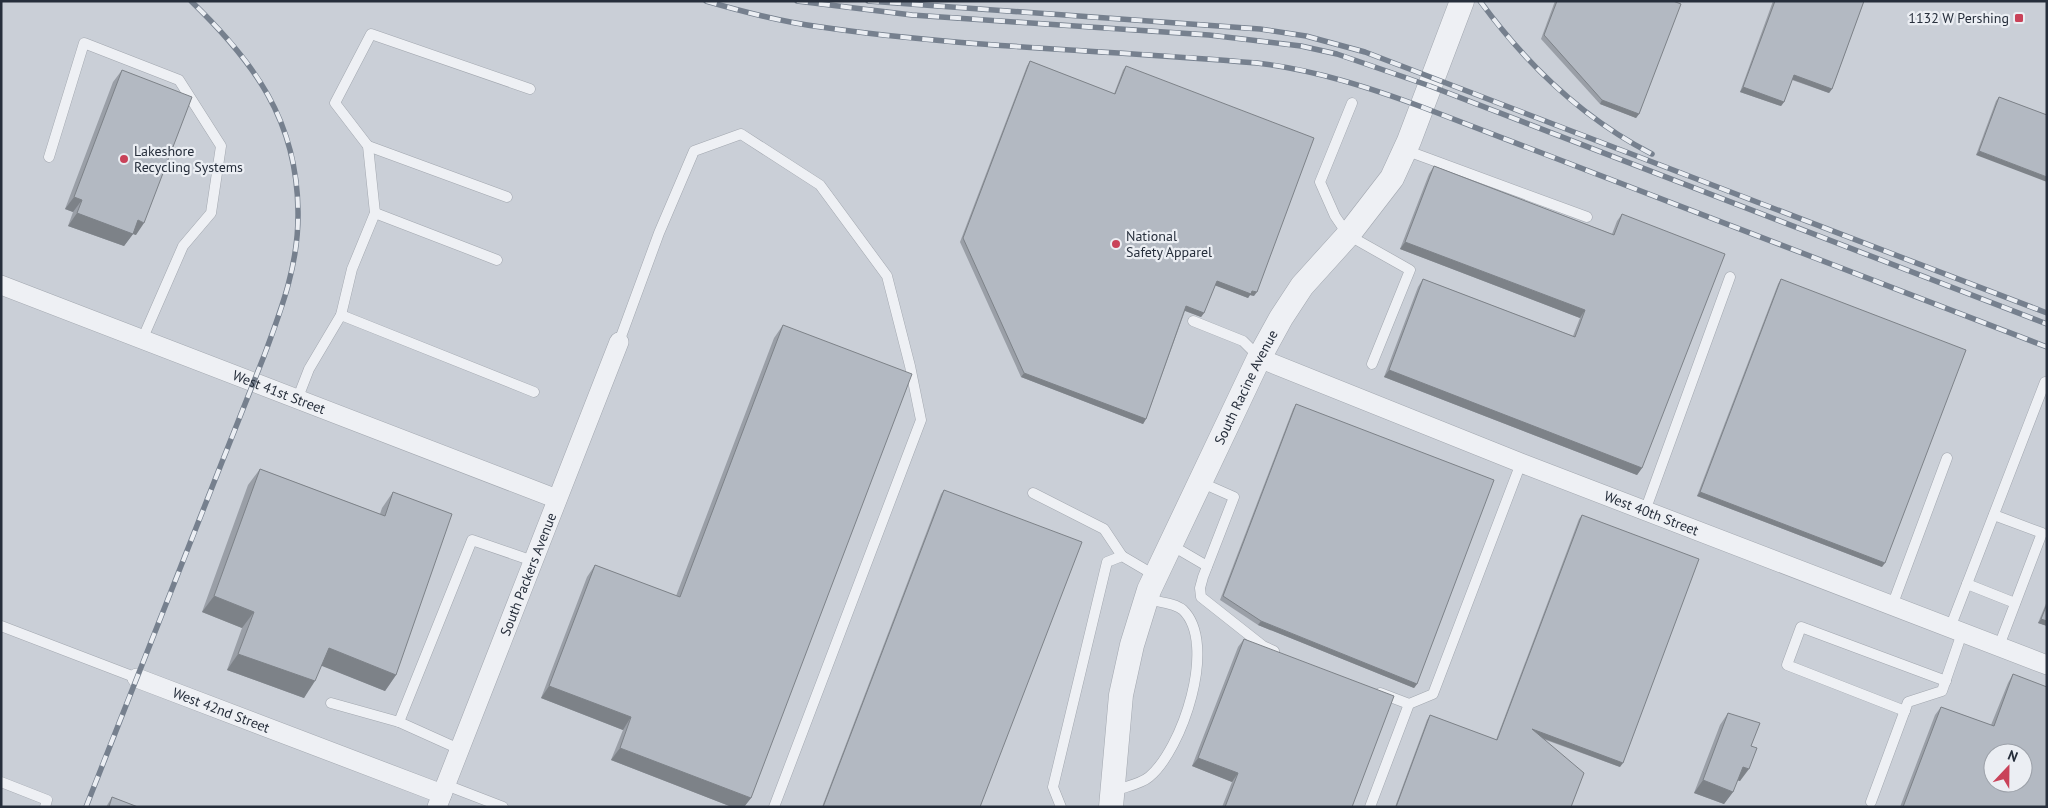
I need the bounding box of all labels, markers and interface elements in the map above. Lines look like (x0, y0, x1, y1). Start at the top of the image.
place label: 1132 W Pershing (1908, 9, 2009, 27)
marker: 1132 W Pershing (2013, 12, 2025, 24)
place label: Lakeshore Recycling Systems (134, 142, 243, 176)
marker: Lakeshore Recycling Systems (118, 153, 130, 165)
place label: National Safety Apparel (1126, 227, 1212, 261)
marker: National Safety Apparel (1110, 238, 1122, 250)
street label: South Racine Avenue (1210, 327, 1282, 448)
street label: West 41st Street (230, 366, 328, 418)
street label: West 40th Street (1602, 487, 1701, 539)
street label: South Packers Avenue (496, 510, 560, 638)
street label: West 42nd Street (170, 683, 273, 737)
north arrow (1983, 743, 2033, 793)
text: N (2005, 746, 2021, 766)

